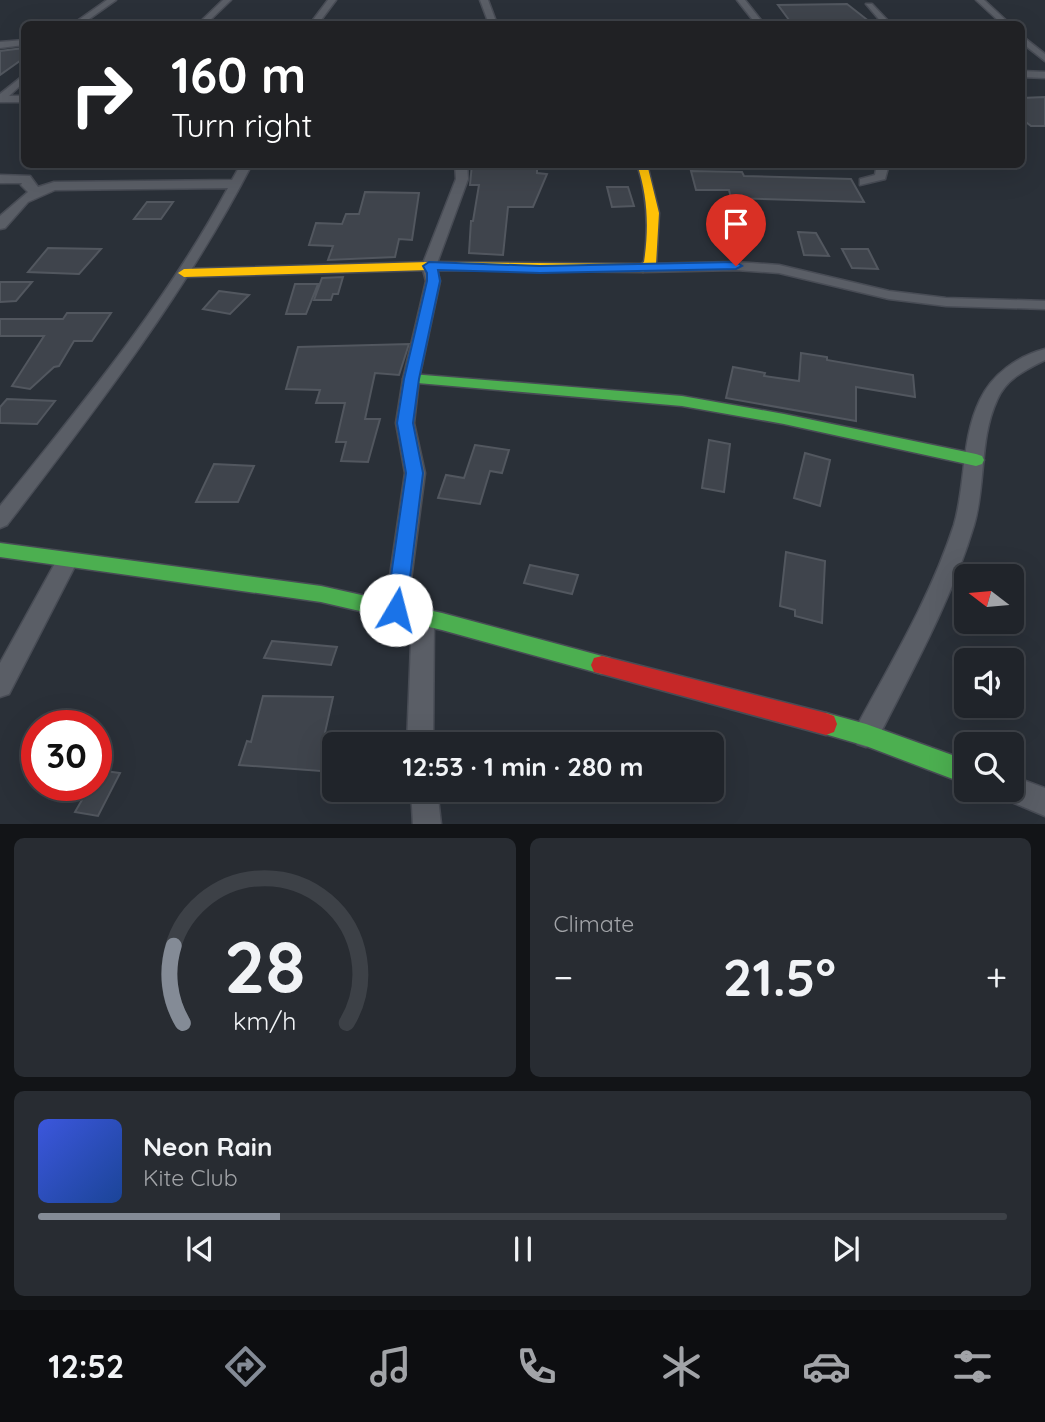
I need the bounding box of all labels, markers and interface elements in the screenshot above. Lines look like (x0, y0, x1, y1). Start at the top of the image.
text: 160 m (171, 44, 306, 105)
icon: right (56, 49, 147, 140)
text: Turn right (171, 105, 312, 145)
pin (706, 194, 766, 266)
icon: arrive (717, 205, 755, 243)
north arrow (954, 564, 1024, 634)
map controls (954, 564, 1024, 802)
position arrow (359, 573, 433, 647)
button: sound (954, 648, 1024, 718)
speed limit sign: 30 (21, 710, 112, 801)
button: search (954, 732, 1024, 802)
text: 12:53 · 1 min · 280 m (403, 750, 643, 783)
text: Climate (554, 909, 634, 938)
text: 28 (224, 921, 305, 1012)
text: 21.5° (723, 944, 836, 1009)
text: − (554, 953, 573, 1001)
text: + (986, 953, 1007, 1001)
text: km/h (233, 1005, 296, 1036)
text: Neon Rain (143, 1130, 272, 1163)
text: Kite Club (143, 1163, 238, 1192)
icon: previous (181, 1230, 219, 1268)
icon: pause (504, 1230, 542, 1268)
icon: next (827, 1230, 865, 1268)
icon: directions (221, 1342, 270, 1391)
icon: music (366, 1342, 415, 1391)
icon: phone (512, 1342, 561, 1391)
icon: climate (657, 1342, 706, 1391)
icon: car (802, 1342, 851, 1391)
icon: filters (948, 1342, 997, 1391)
text: 12:52 (48, 1346, 124, 1386)

